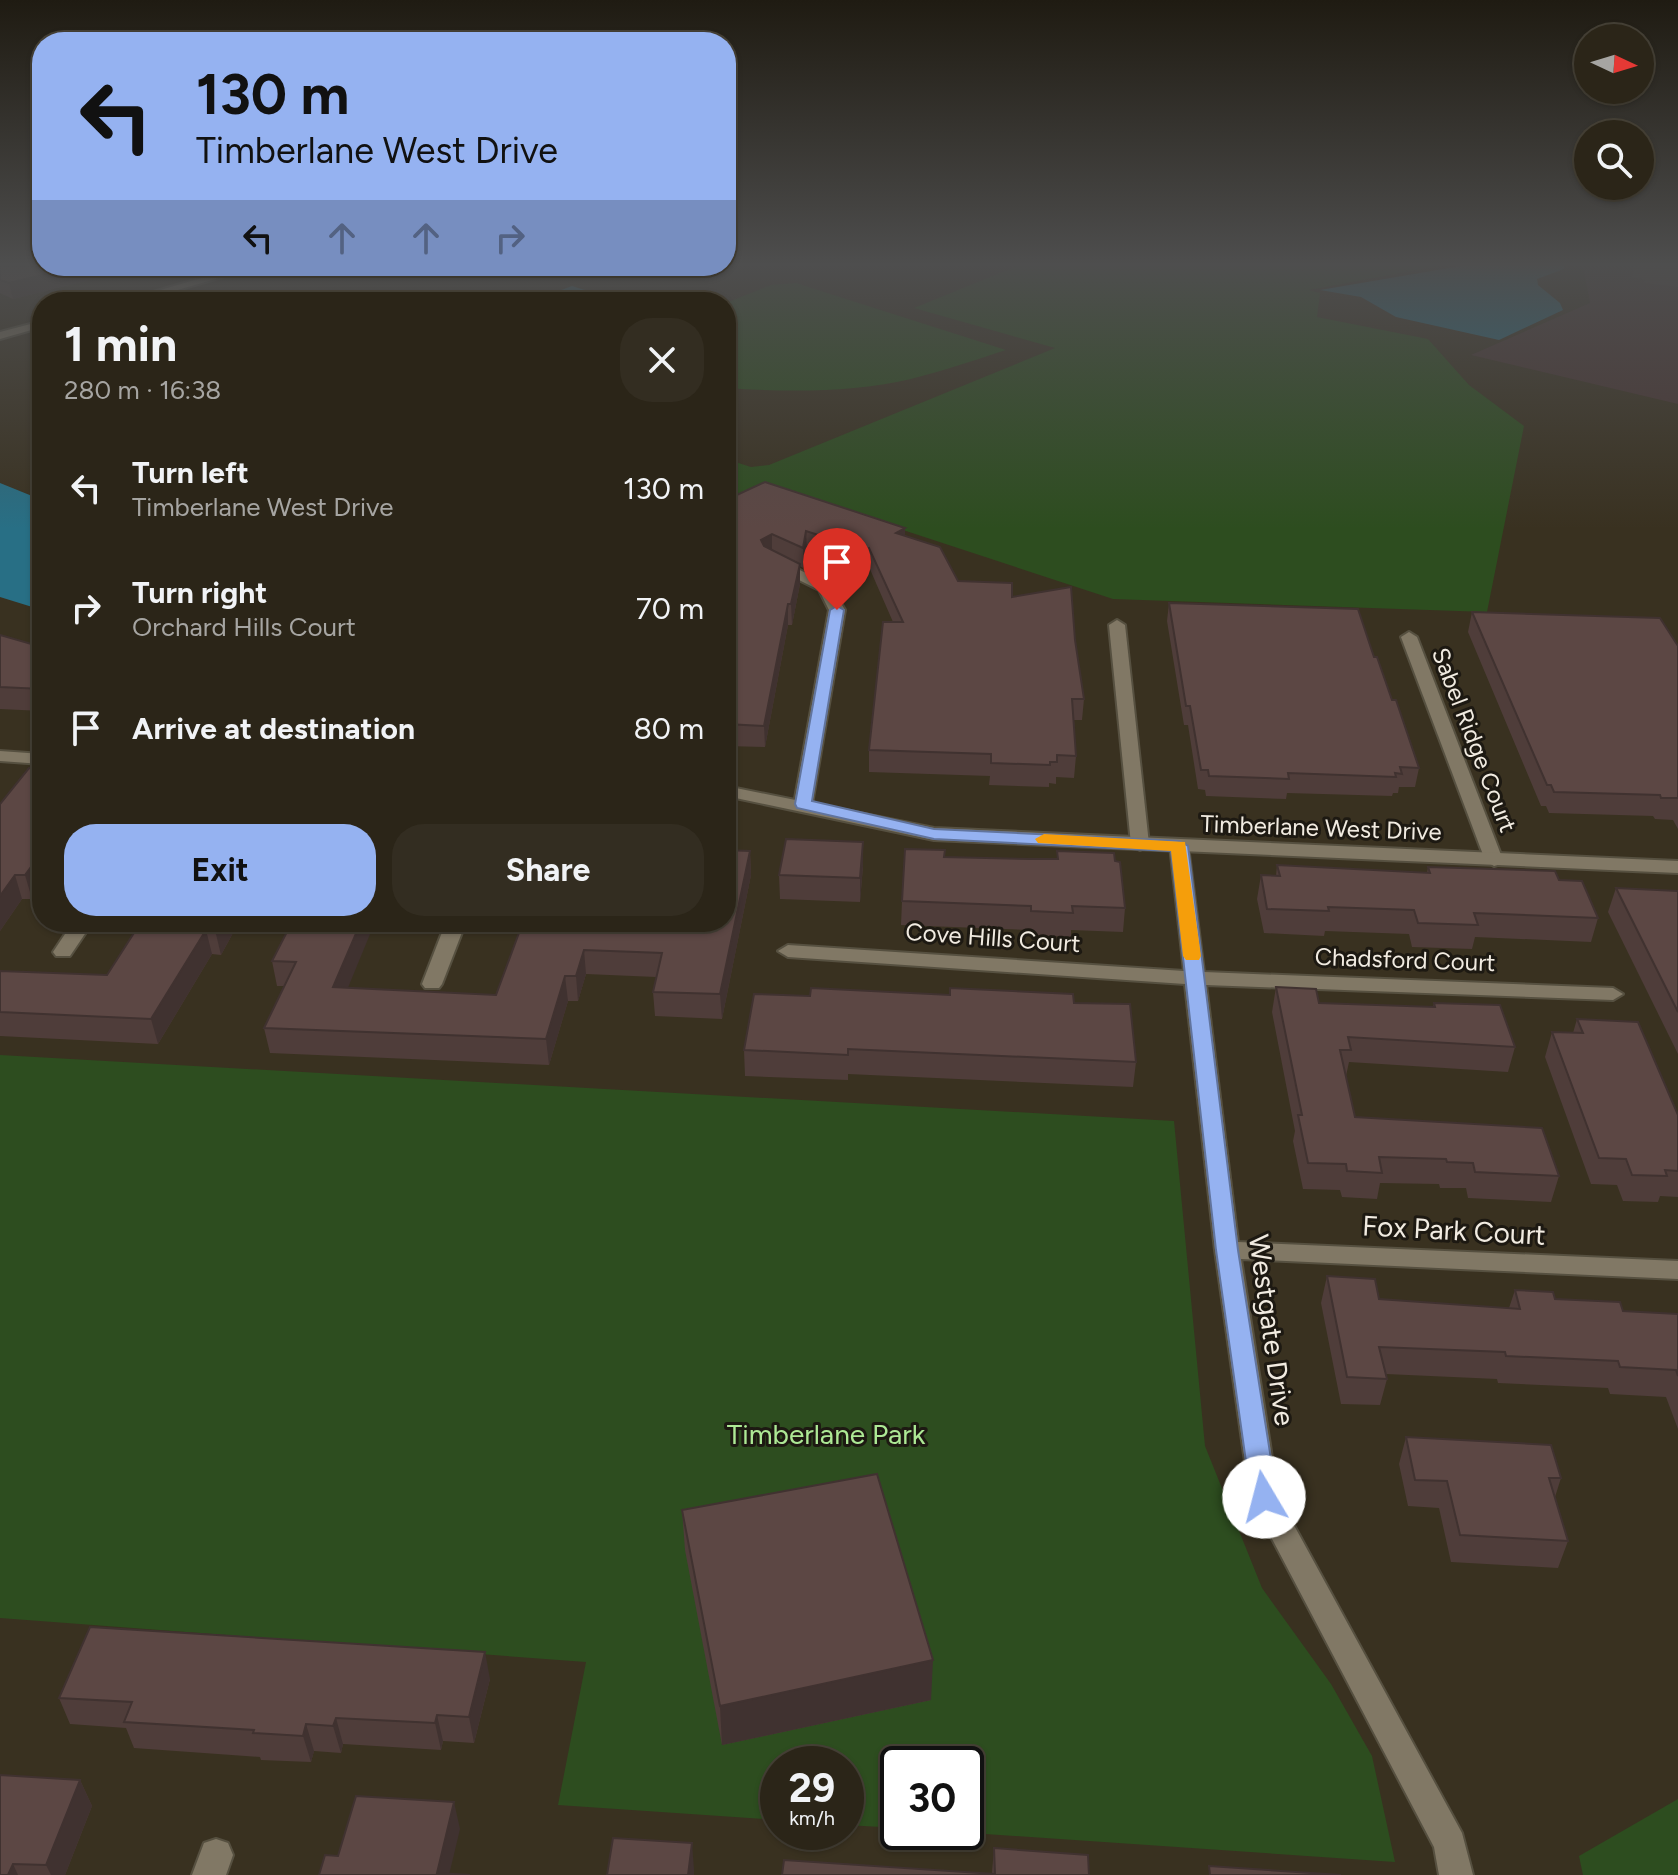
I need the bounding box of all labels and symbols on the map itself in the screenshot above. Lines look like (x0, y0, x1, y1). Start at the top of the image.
north arrow (1574, 24, 1654, 104)
pin (803, 528, 871, 610)
street label: Sabel Ridge Court (1426, 644, 1523, 836)
street label: Timberlane West Drive (1200, 809, 1442, 846)
street label: Cove Hills Court (905, 917, 1081, 958)
street label: Chadsford Court (1314, 942, 1496, 977)
street label: Fox Park Court (1361, 1208, 1547, 1252)
street label: Westgate Drive (1242, 1232, 1302, 1428)
park label: Timberlane Park (727, 1417, 926, 1451)
position arrow (1222, 1455, 1306, 1539)
speed limit sign: 30 (880, 1746, 984, 1850)

